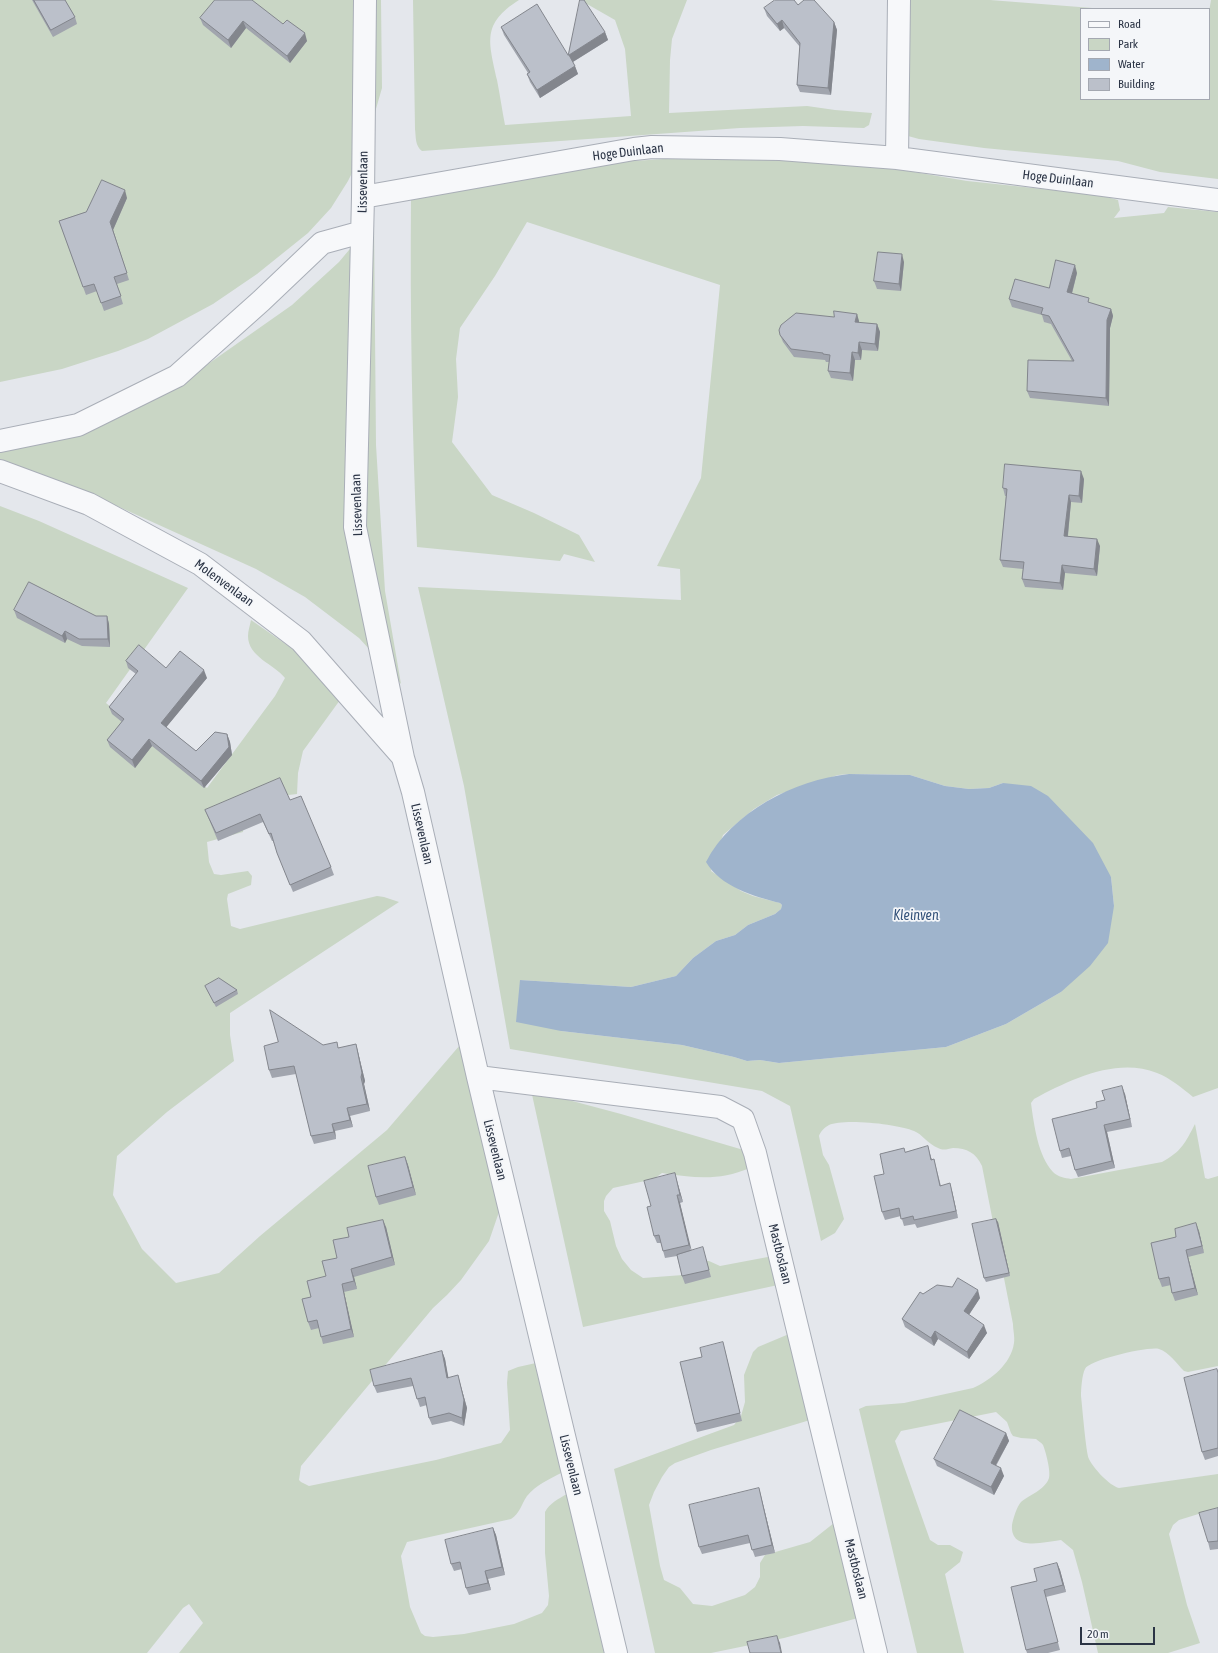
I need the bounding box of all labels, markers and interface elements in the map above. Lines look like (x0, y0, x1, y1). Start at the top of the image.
legend (1080, 8, 1210, 100)
text: Road (1118, 17, 1141, 31)
text: Park (1118, 37, 1138, 51)
text: Water (1118, 57, 1144, 71)
text: Building (1118, 77, 1155, 91)
street label: Hoge Duinlaan (592, 140, 664, 164)
street label: Lissevenlaan (355, 151, 371, 213)
street label: Hoge Duinlaan (1022, 167, 1094, 191)
street label: Lissevenlaan (348, 474, 366, 536)
street label: Molenvenlaan (191, 556, 257, 610)
street label: Lissevenlaan (407, 802, 437, 866)
water label: Kleinven (893, 908, 939, 924)
street label: Lissevenlaan (480, 1118, 510, 1182)
street label: Mastboslaan (765, 1222, 795, 1286)
street label: Lissevenlaan (556, 1433, 586, 1497)
street label: Mastboslaan (841, 1537, 871, 1601)
scale bar (1082, 1619, 1157, 1645)
text: 20 m (1087, 1627, 1109, 1641)

